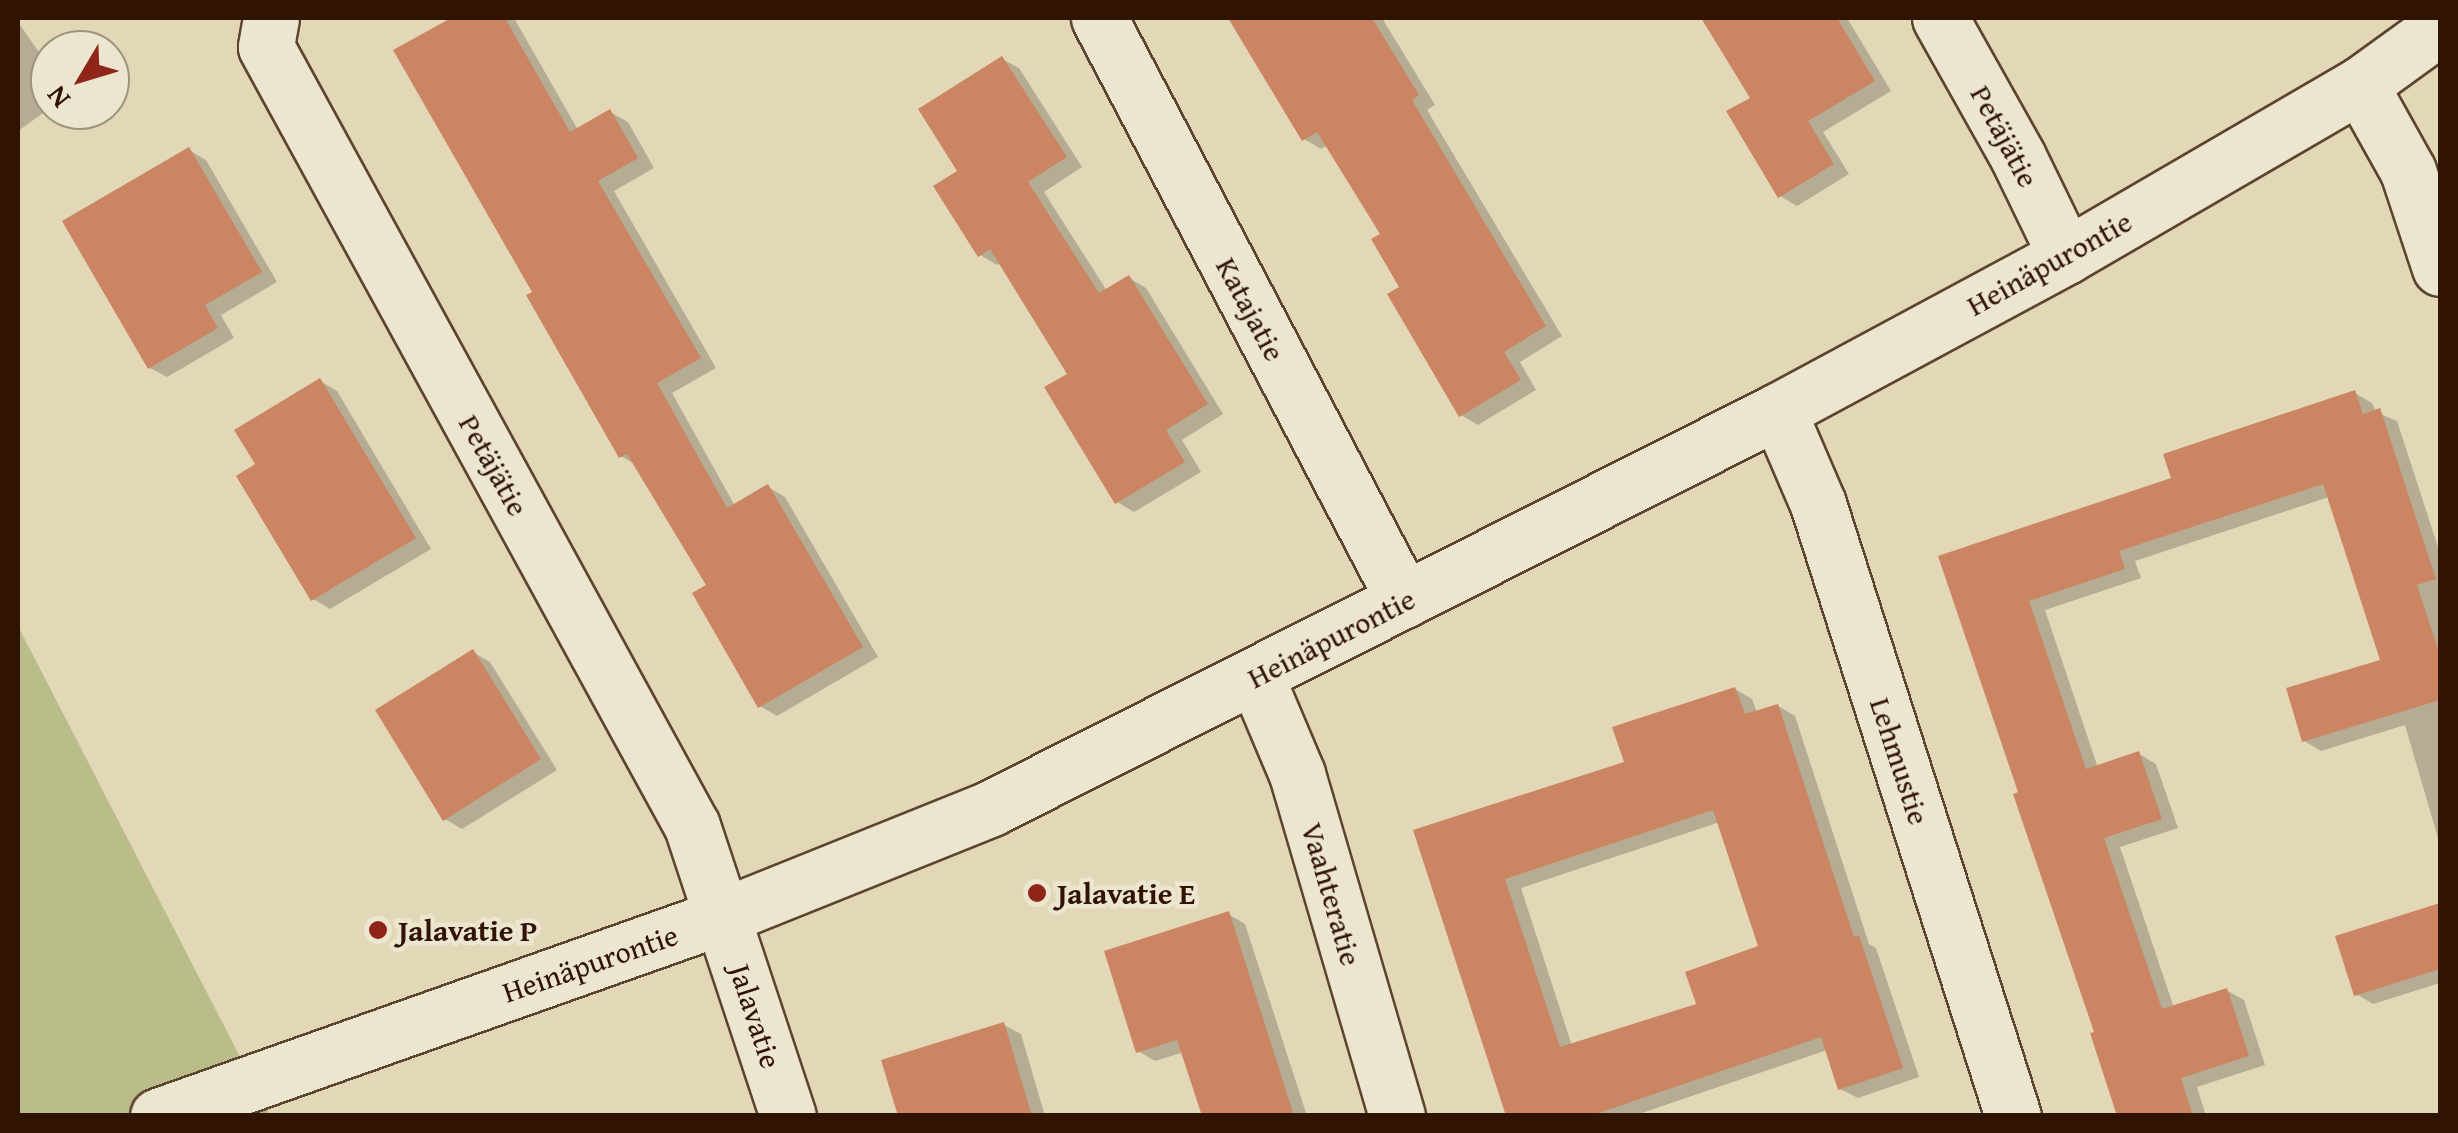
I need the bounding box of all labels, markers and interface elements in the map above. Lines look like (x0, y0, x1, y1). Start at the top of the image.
north arrow (30, 30, 130, 130)
text: N (36, 78, 79, 118)
street label: Petäjätie (1963, 79, 2047, 193)
street label: Heinäpurontie (1960, 203, 2138, 323)
street label: Katajatie (1209, 251, 1293, 367)
street label: Petäjätie (452, 408, 536, 522)
street label: Heinäpurontie (1241, 580, 1421, 696)
street label: Lehmustie (1863, 693, 1937, 829)
street label: Vaahteratie (1294, 818, 1370, 970)
place label: Jalavatie E (1057, 875, 1195, 911)
marker: Jalavatie E (1026, 882, 1048, 904)
place label: Jalavatie P (398, 912, 538, 948)
street label: Heinäpurontie (498, 916, 682, 1010)
marker: Jalavatie P (367, 919, 389, 941)
street label: Jalavatie (722, 959, 790, 1073)

